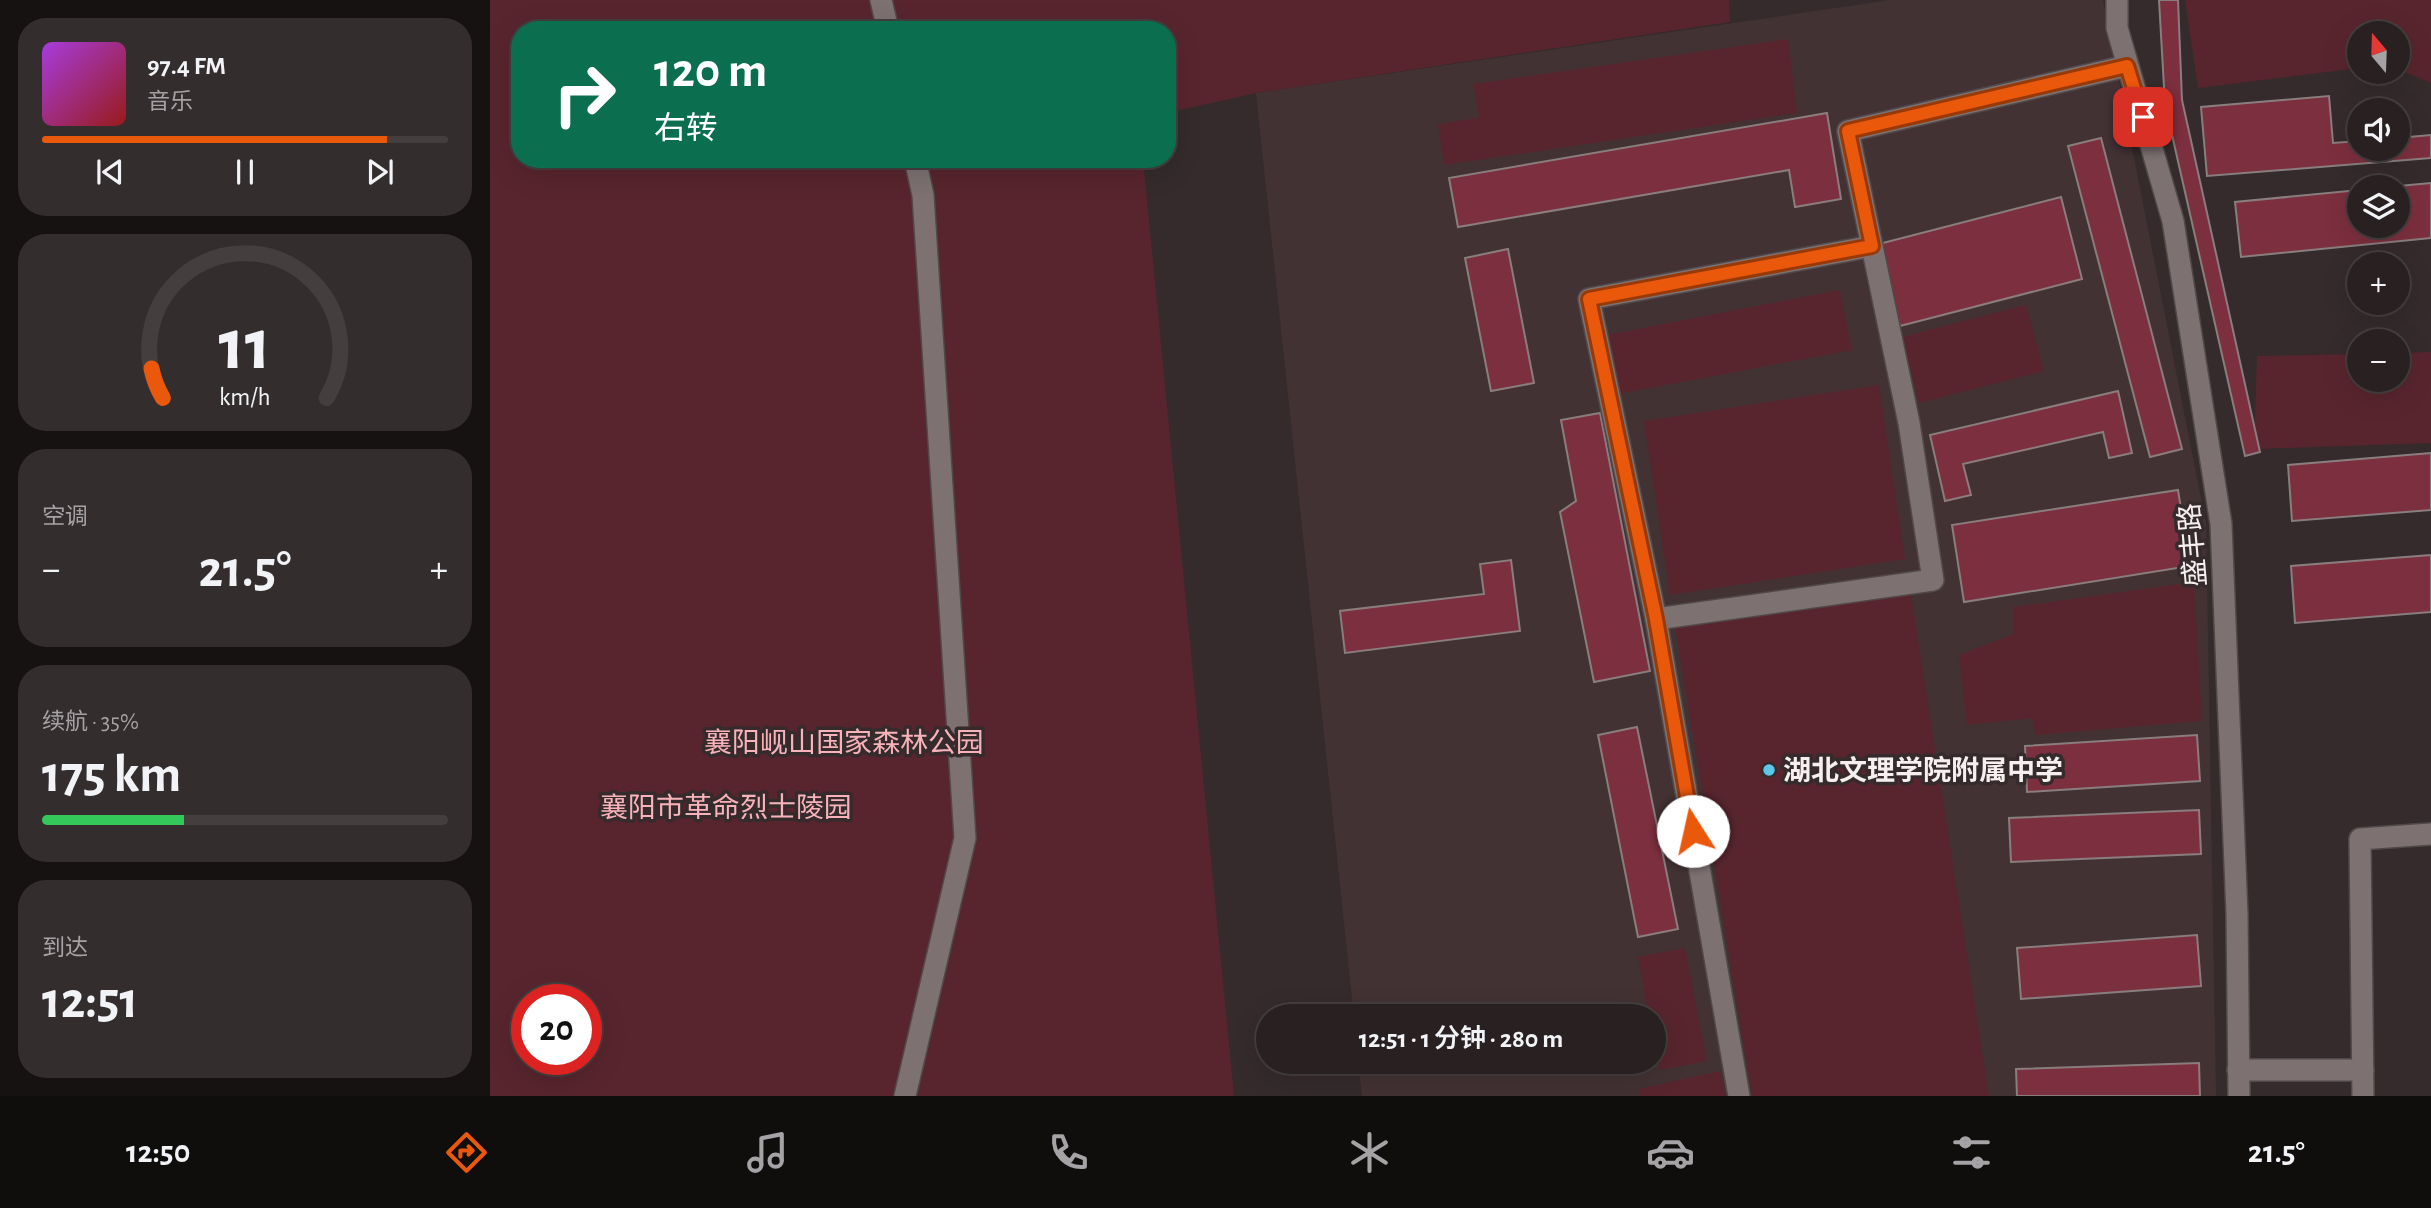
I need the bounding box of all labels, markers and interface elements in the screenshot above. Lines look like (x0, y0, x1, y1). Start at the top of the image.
north arrow (2347, 21, 2410, 84)
map controls (2347, 21, 2410, 392)
text: 120 m (654, 47, 767, 96)
icon: right (539, 49, 630, 140)
text: 97.4 FM (147, 53, 226, 79)
pin (2113, 87, 2173, 147)
text: 音乐 (147, 91, 193, 114)
icon: arrive (2124, 98, 2162, 136)
button: sound (2347, 98, 2410, 161)
text: 右转 (654, 113, 718, 145)
icon: previous (91, 153, 129, 191)
icon: pause (226, 153, 264, 191)
icon: next (361, 153, 399, 191)
button: layers (2347, 175, 2410, 238)
button: + (2347, 252, 2410, 315)
text: 11 (219, 311, 271, 384)
button: − (2347, 329, 2410, 392)
text: km/h (219, 385, 271, 410)
street label: 盛丰路 (2174, 502, 2212, 588)
text: 空调 (42, 506, 88, 529)
text: 21.5° (199, 544, 291, 596)
text: − (42, 551, 60, 589)
text: + (430, 551, 448, 589)
text: 续航 · 35% (42, 711, 139, 734)
park label: 襄阳岘山国家森林公园 (704, 728, 984, 758)
text: 175 km (42, 749, 181, 801)
place label: 湖北文理学院附属中学 (1783, 755, 2063, 786)
marker: 湖北文理学院附属中学 (1761, 762, 1777, 778)
park label: 襄阳市革命烈士陵园 (600, 793, 852, 823)
position arrow (1656, 794, 1730, 868)
text: 到达 (42, 937, 88, 960)
text: 12:51 (42, 975, 138, 1027)
speed limit sign: 20 (511, 984, 602, 1075)
text: 12:51 · 1 分钟 · 280 m (1359, 1026, 1563, 1052)
icon: directions (442, 1128, 491, 1177)
icon: music (743, 1128, 792, 1177)
icon: phone (1044, 1128, 1093, 1177)
icon: climate (1345, 1128, 1394, 1177)
icon: car (1646, 1128, 1695, 1177)
icon: filters (1947, 1128, 1996, 1177)
text: 12:50 (126, 1136, 190, 1168)
text: 21.5° (2248, 1136, 2305, 1168)

